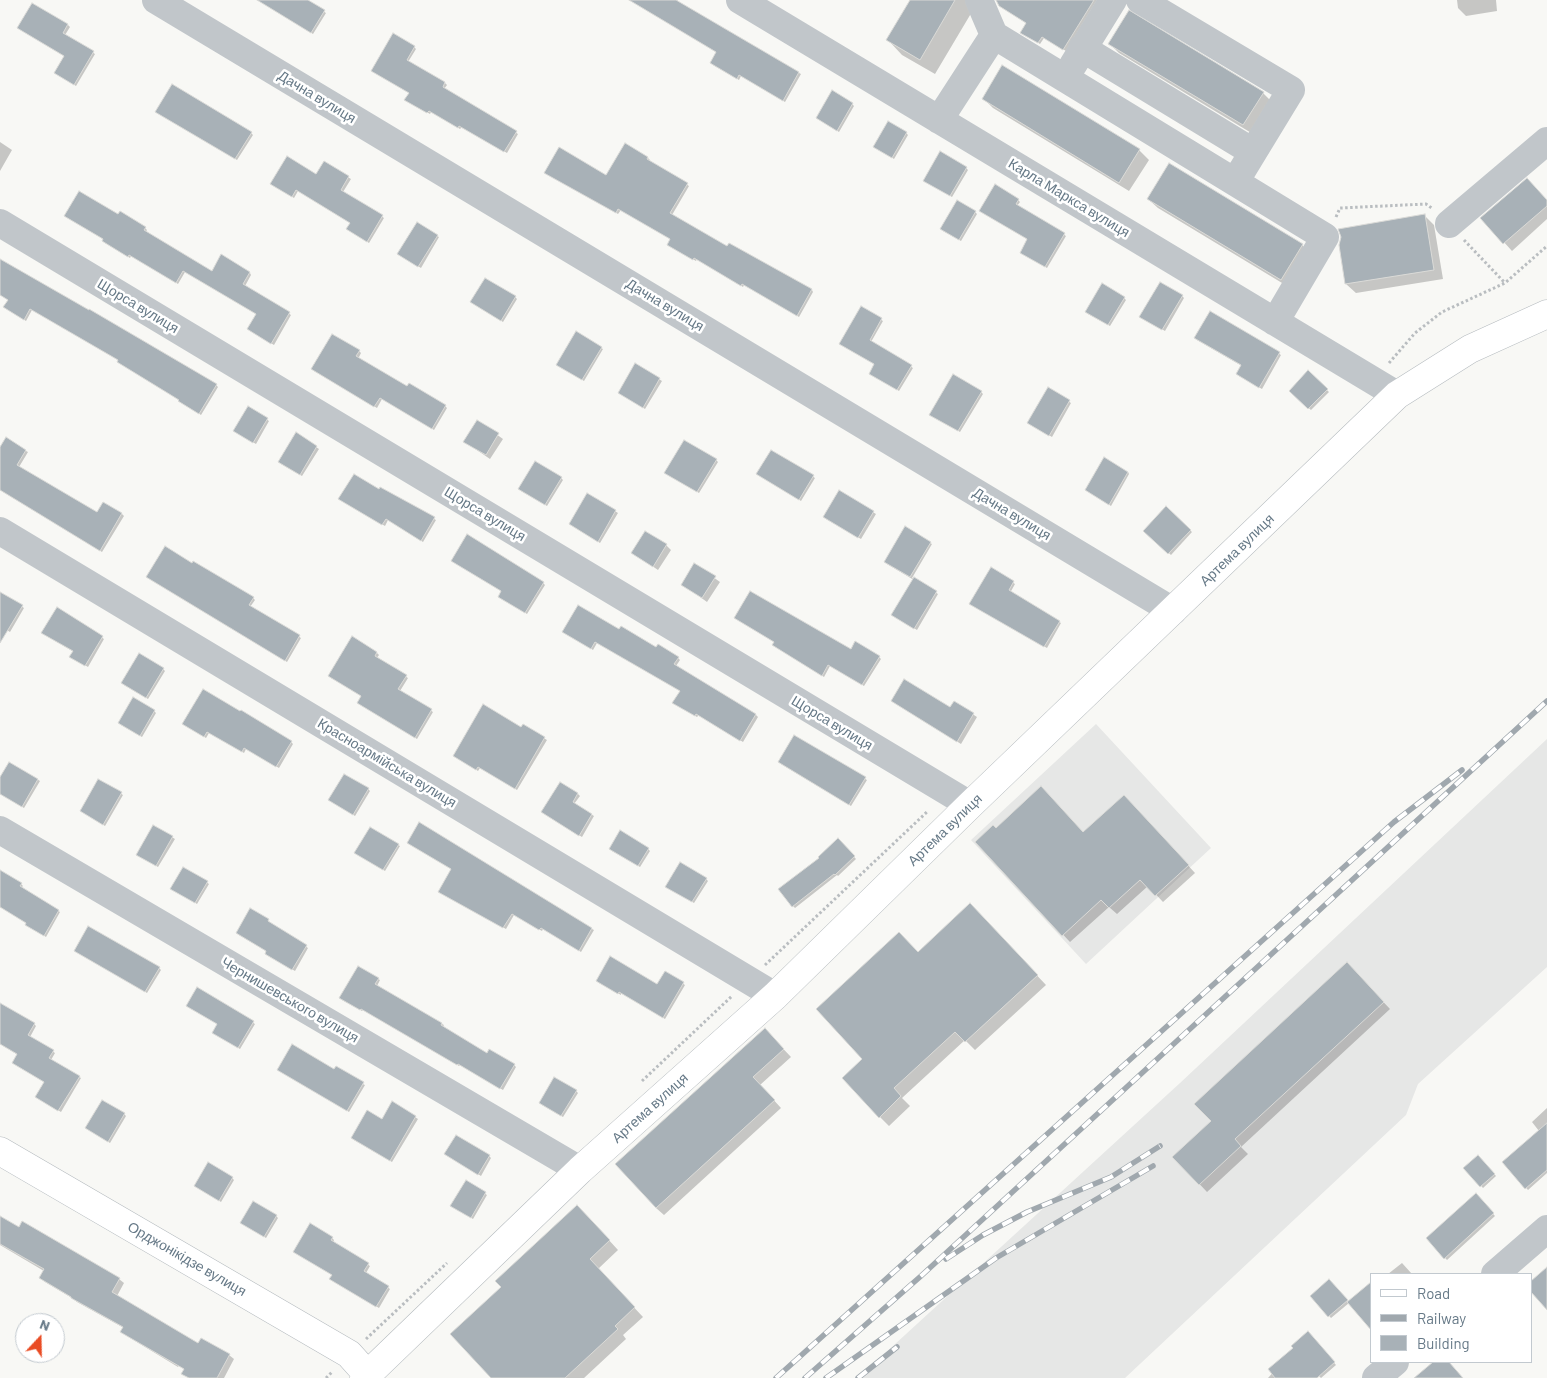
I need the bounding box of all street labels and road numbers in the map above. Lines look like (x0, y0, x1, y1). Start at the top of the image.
street label: Дачна вулиця (275, 67, 359, 127)
street label: Карла Маркса вулиця (1005, 155, 1133, 241)
street label: Щорса вулиця (94, 275, 182, 337)
street label: Дачна вулиця (623, 275, 707, 335)
street label: Щорса вулиця (441, 483, 529, 545)
street label: Дачна вулиця (970, 484, 1054, 544)
street label: Артема вулиця (1196, 510, 1278, 590)
street label: Щорса вулиця (788, 692, 876, 754)
street label: Красноармійська вулиця (314, 715, 460, 811)
street label: Артема вулиця (904, 790, 986, 870)
street label: Чернишевського вулиця (218, 954, 362, 1046)
street label: Артема вулиця (609, 1069, 691, 1147)
street label: Орджонікідзе вулиця (125, 1218, 249, 1300)

